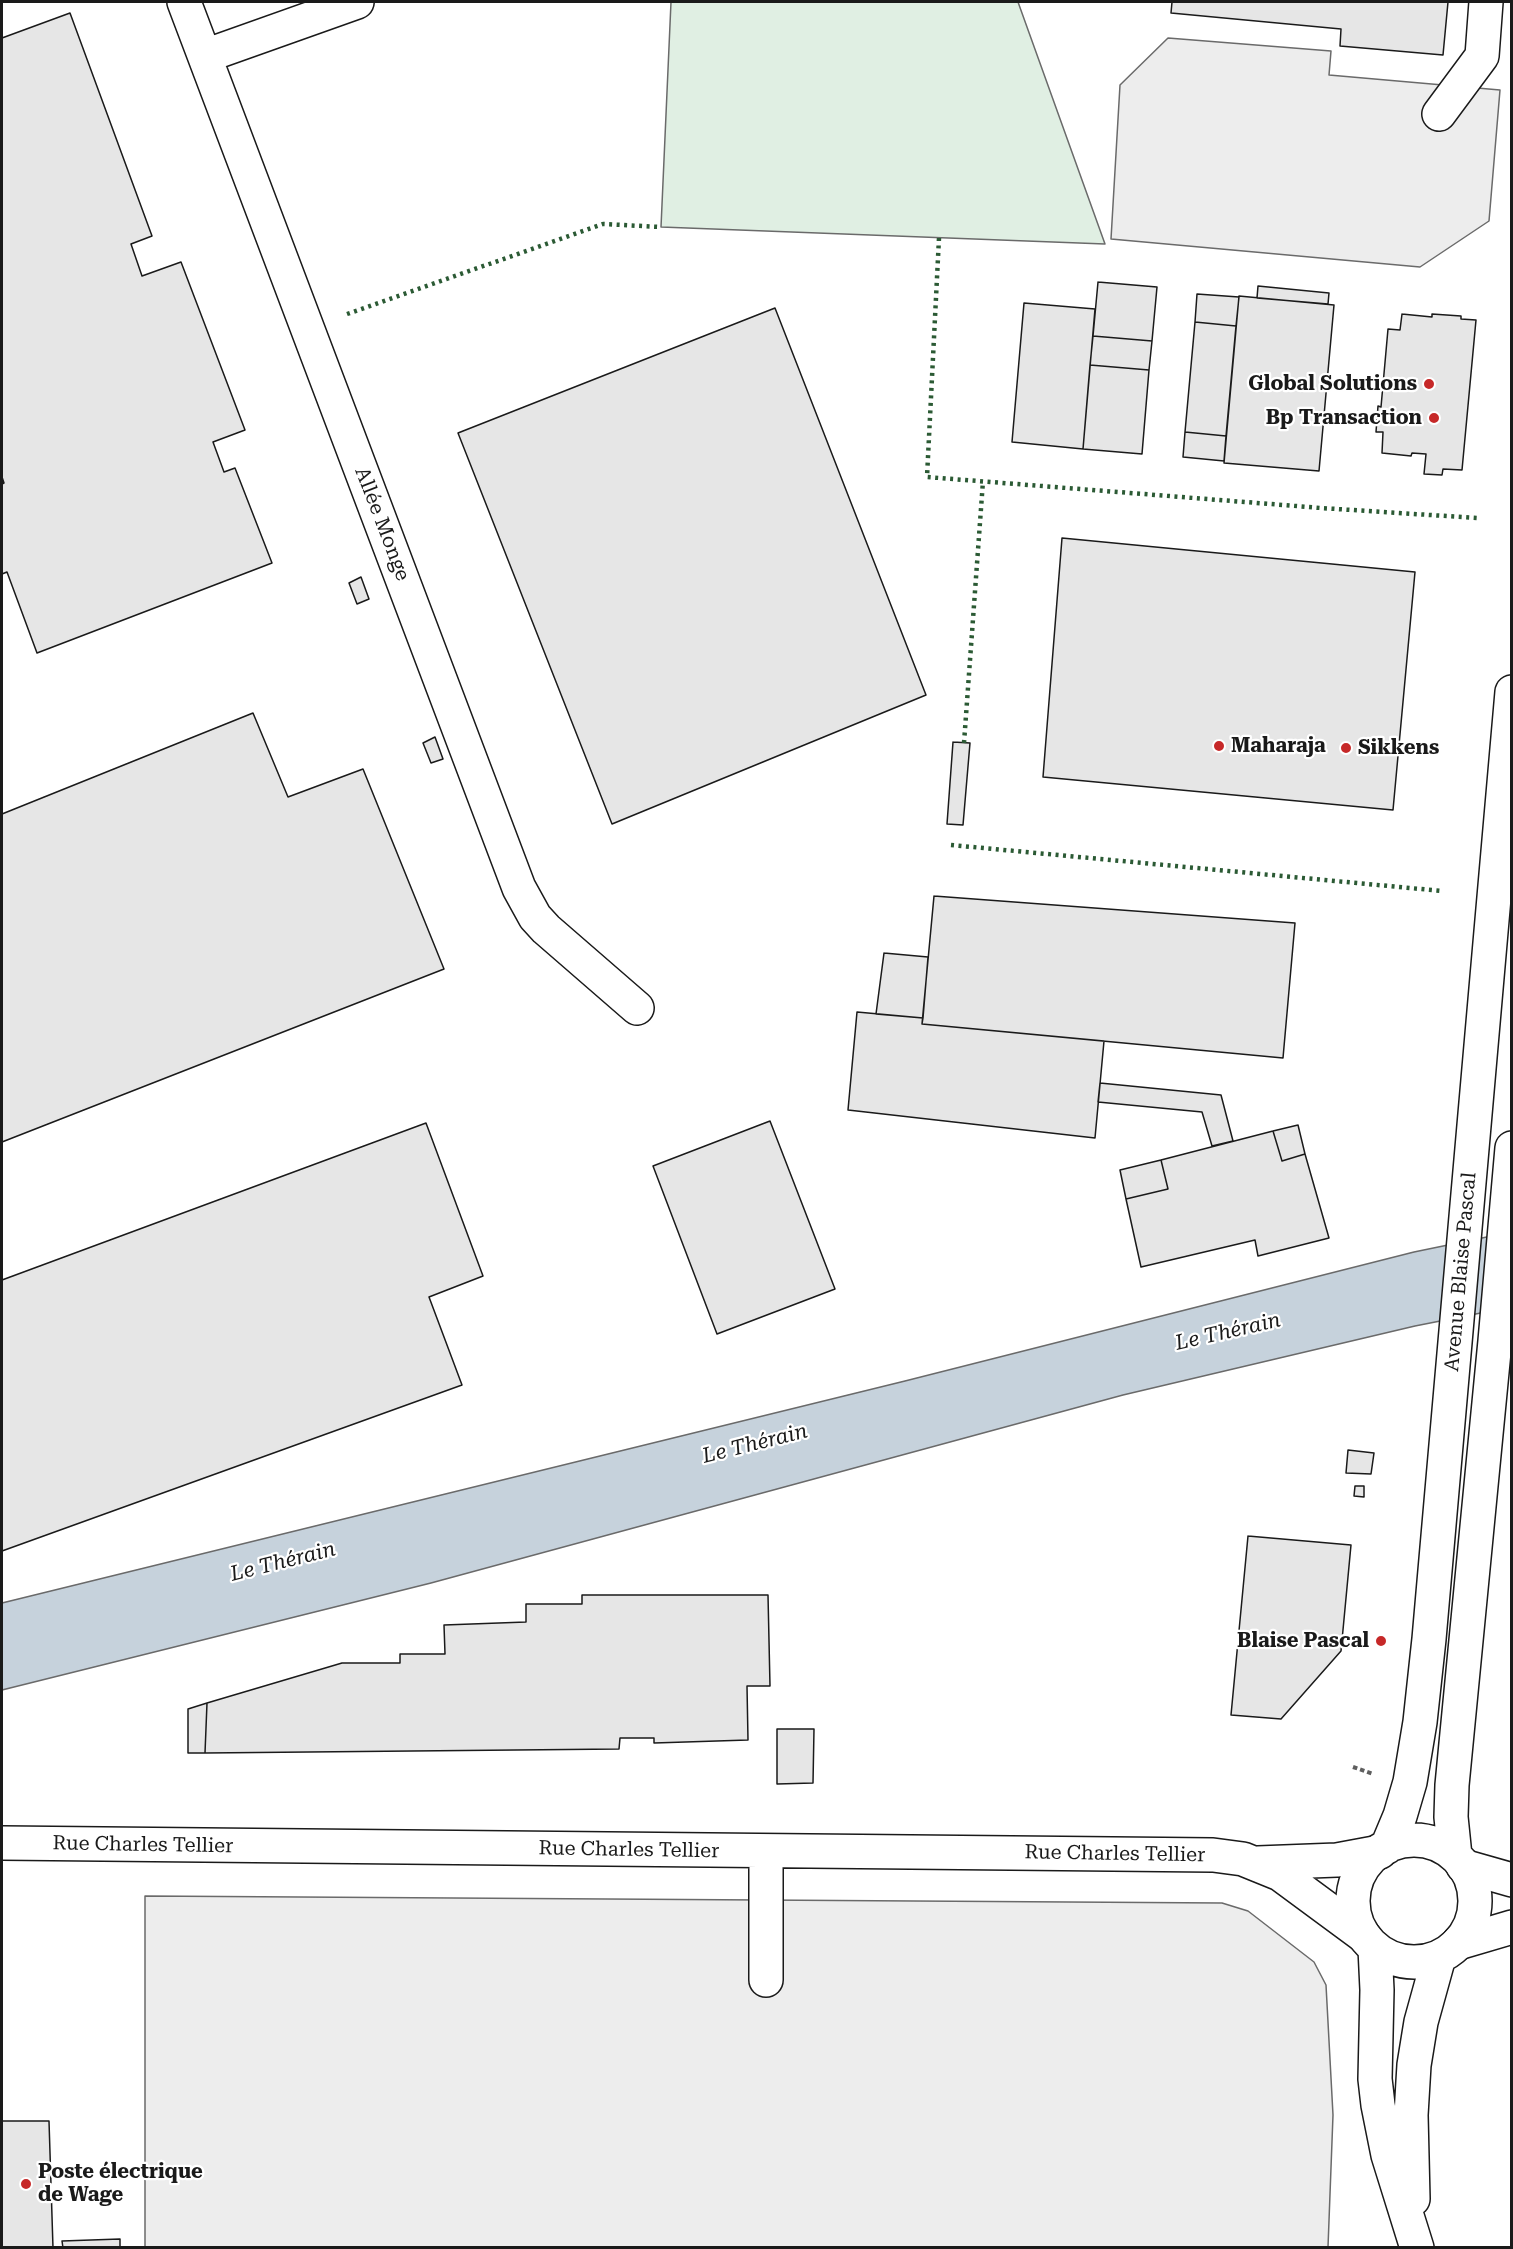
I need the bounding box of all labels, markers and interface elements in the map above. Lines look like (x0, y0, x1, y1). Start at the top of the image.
place label: Global Solutions (1248, 372, 1417, 396)
marker: Global Solutions (1422, 377, 1436, 391)
place label: Bp Transaction (1266, 406, 1422, 430)
marker: Bp Transaction (1427, 411, 1441, 425)
street label: Allée Monge (349, 464, 415, 584)
place label: Maharaja (1231, 734, 1326, 758)
place label: Sikkens (1358, 736, 1439, 760)
marker: Maharaja (1212, 739, 1226, 753)
marker: Sikkens (1339, 741, 1353, 755)
street label: Avenue Blaise Pascal (1440, 1171, 1482, 1373)
water label: Le Thérain (1173, 1308, 1283, 1356)
water label: Le Thérain (700, 1419, 810, 1469)
water label: Le Thérain (228, 1537, 338, 1587)
place label: Blaise Pascal (1237, 1629, 1369, 1653)
marker: Blaise Pascal (1374, 1634, 1388, 1648)
street label: Rue Charles Tellier (52, 1831, 234, 1859)
street label: Rue Charles Tellier (538, 1836, 720, 1864)
street label: Rue Charles Tellier (1024, 1840, 1206, 1868)
place label: Poste électrique de Wage (38, 2160, 203, 2207)
marker: Poste électrique de Wage (19, 2177, 33, 2191)

